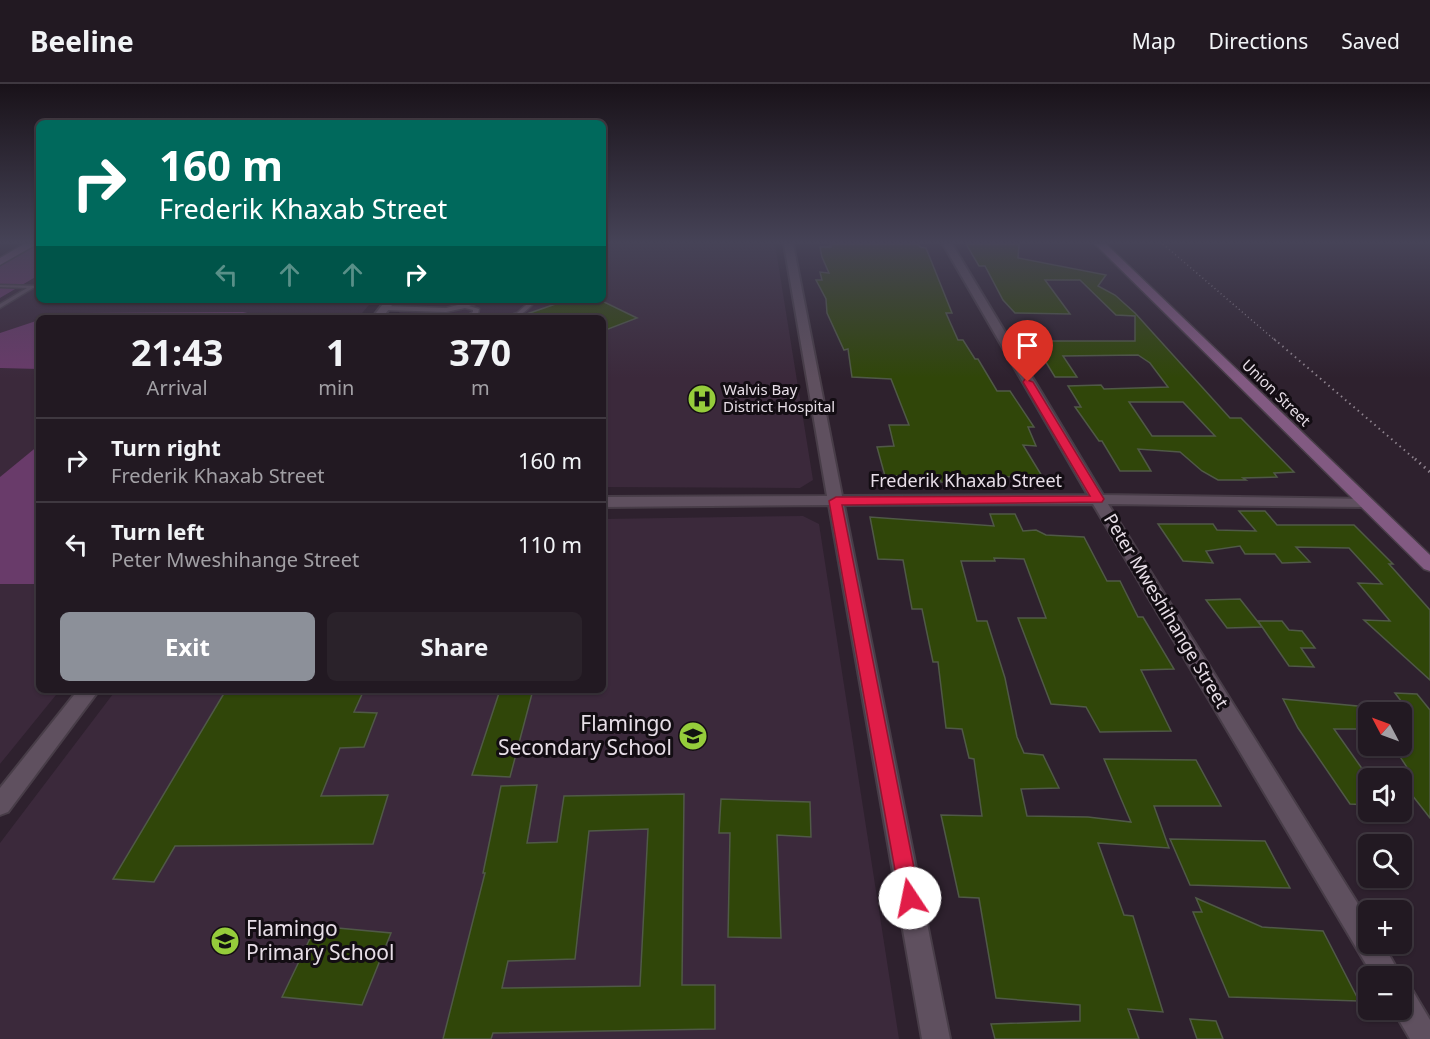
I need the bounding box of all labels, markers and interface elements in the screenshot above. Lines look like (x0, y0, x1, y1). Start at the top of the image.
text: Beeline (30, 22, 134, 60)
text: Map (1132, 27, 1176, 55)
text: Directions (1209, 27, 1308, 55)
text: Saved (1341, 27, 1400, 55)
text: 160 m (159, 136, 283, 193)
icon: right (60, 144, 138, 222)
text: Frederik Khaxab Street (159, 190, 447, 227)
icon: left (210, 258, 243, 291)
icon: ahead (273, 258, 306, 291)
icon: ahead (336, 258, 369, 291)
icon: right (399, 258, 432, 291)
pin (1002, 320, 1053, 382)
text: 21:43 (131, 328, 223, 377)
text: 1 (326, 328, 347, 377)
text: 370 (449, 328, 511, 377)
icon: arrive (1011, 329, 1044, 362)
street label: Union Street (1238, 354, 1316, 431)
text: Arrival (147, 374, 208, 401)
text: min (318, 374, 354, 401)
text: m (471, 374, 490, 401)
place label: Walvis Bay District Hospital (723, 379, 835, 416)
hospital icon: Walvis Bay District Hospital (686, 383, 718, 415)
text: Turn right (111, 432, 221, 462)
icon: right (60, 444, 93, 477)
text: 160 m (518, 445, 582, 475)
text: Frederik Khaxab Street (111, 462, 325, 489)
street label: Frederik Khaxab Street (870, 468, 1063, 492)
street label: Peter Mweshihange Street (1099, 509, 1235, 713)
text: Turn left (111, 516, 205, 546)
icon: left (60, 528, 93, 561)
text: 110 m (518, 529, 582, 559)
text: Peter Mweshihange Street (111, 546, 359, 573)
button: Exit (60, 612, 315, 681)
button: Share (327, 612, 582, 681)
north arrow (1358, 702, 1412, 756)
map controls (1358, 702, 1412, 1020)
place label: Flamingo Secondary School (498, 709, 672, 761)
school or university icon: Flamingo Secondary School (677, 720, 709, 752)
button: sound (1358, 768, 1412, 822)
button: search (1358, 834, 1412, 888)
position arrow (878, 866, 942, 930)
button: + (1358, 900, 1412, 954)
place label: Flamingo Primary School (246, 914, 394, 966)
school or university icon: Flamingo Primary School (209, 925, 241, 957)
button: − (1358, 966, 1412, 1020)

